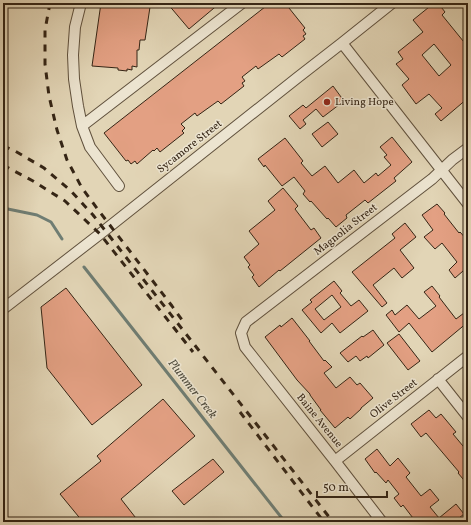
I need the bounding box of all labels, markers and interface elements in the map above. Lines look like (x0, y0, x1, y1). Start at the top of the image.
place label: Living Hope (335, 95, 394, 110)
marker: Living Hope (322, 97, 332, 107)
street label: Sycamore Street (154, 117, 226, 177)
street label: Magnolia Street (311, 200, 381, 260)
water label: Plummer Creek (164, 356, 221, 422)
street label: Olive Street (367, 376, 421, 422)
street label: Baine Avenue (293, 391, 345, 451)
scale bar (317, 473, 387, 499)
text: 50 m (323, 480, 349, 496)

